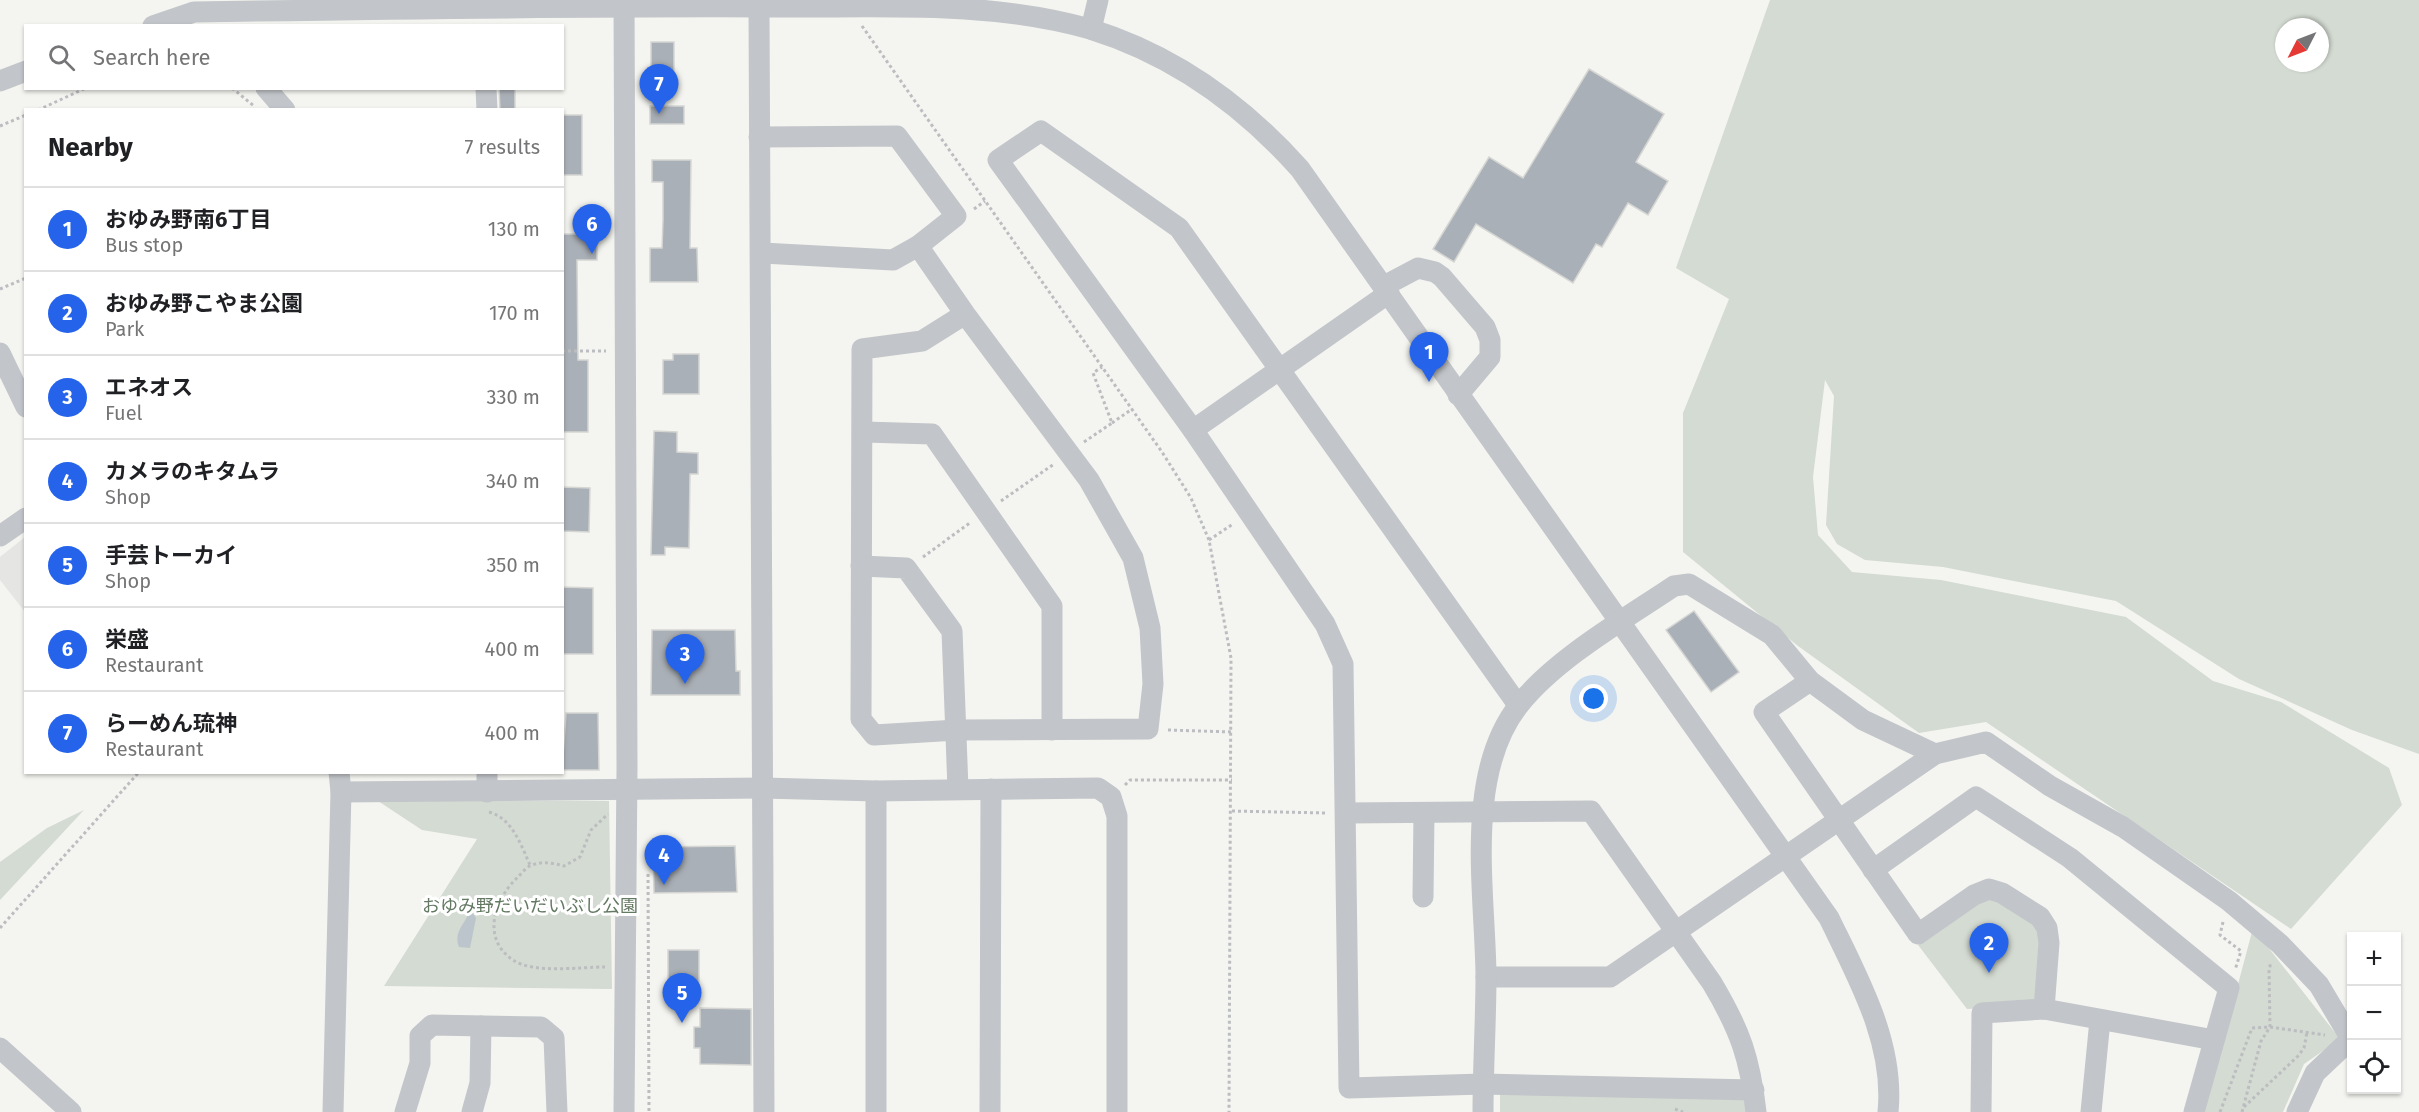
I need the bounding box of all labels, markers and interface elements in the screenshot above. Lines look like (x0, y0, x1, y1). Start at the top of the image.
north arrow (2275, 18, 2329, 72)
search box (24, 24, 564, 90)
icon: search (45, 41, 78, 74)
text: Search here (93, 44, 211, 71)
pin: 7 (640, 64, 678, 114)
text: Nearby (48, 132, 133, 163)
text: 7 results (464, 135, 540, 159)
pin: 6 (572, 204, 612, 254)
text: おゆみ野南6丁目 (105, 206, 271, 233)
text: 1 (63, 217, 72, 241)
text: 130 m (488, 217, 540, 241)
text: Bus stop (105, 233, 183, 257)
text: おゆみ野こやま公園 (105, 290, 303, 317)
text: 2 (62, 301, 73, 325)
text: 170 m (489, 301, 540, 325)
text: Park (105, 317, 144, 341)
pin: 1 (1410, 332, 1448, 382)
text: エネオス (105, 374, 193, 401)
text: 3 (62, 385, 73, 409)
text: 330 m (486, 385, 540, 409)
text: Fuel (105, 401, 142, 425)
text: カメラのキタムラ (105, 458, 280, 485)
text: 4 (62, 469, 73, 493)
text: 340 m (486, 469, 540, 493)
text: Shop (105, 485, 151, 509)
text: 手芸トーカイ (105, 542, 237, 569)
text: 5 (62, 553, 73, 577)
text: 350 m (486, 553, 540, 577)
text: Shop (105, 569, 151, 593)
text: 栄盛 (105, 626, 149, 653)
pin: 3 (666, 634, 704, 684)
text: 6 (62, 637, 73, 661)
text: 400 m (485, 637, 540, 661)
text: Restaurant (105, 653, 203, 677)
your location (1579, 684, 1608, 713)
text: らーめん琉神 (105, 710, 237, 737)
text: 7 (63, 721, 72, 745)
text: 400 m (485, 721, 540, 745)
text: Restaurant (105, 737, 203, 761)
pin: 4 (644, 836, 684, 885)
park label: おゆみ野だいだいぶし公園 (422, 895, 638, 917)
pin: 2 (1970, 924, 2008, 973)
map controls (2347, 932, 2401, 1094)
button: + (2347, 932, 2401, 986)
pin: 5 (662, 974, 702, 1023)
button: − (2347, 986, 2401, 1040)
button: locate (2347, 1040, 2401, 1094)

